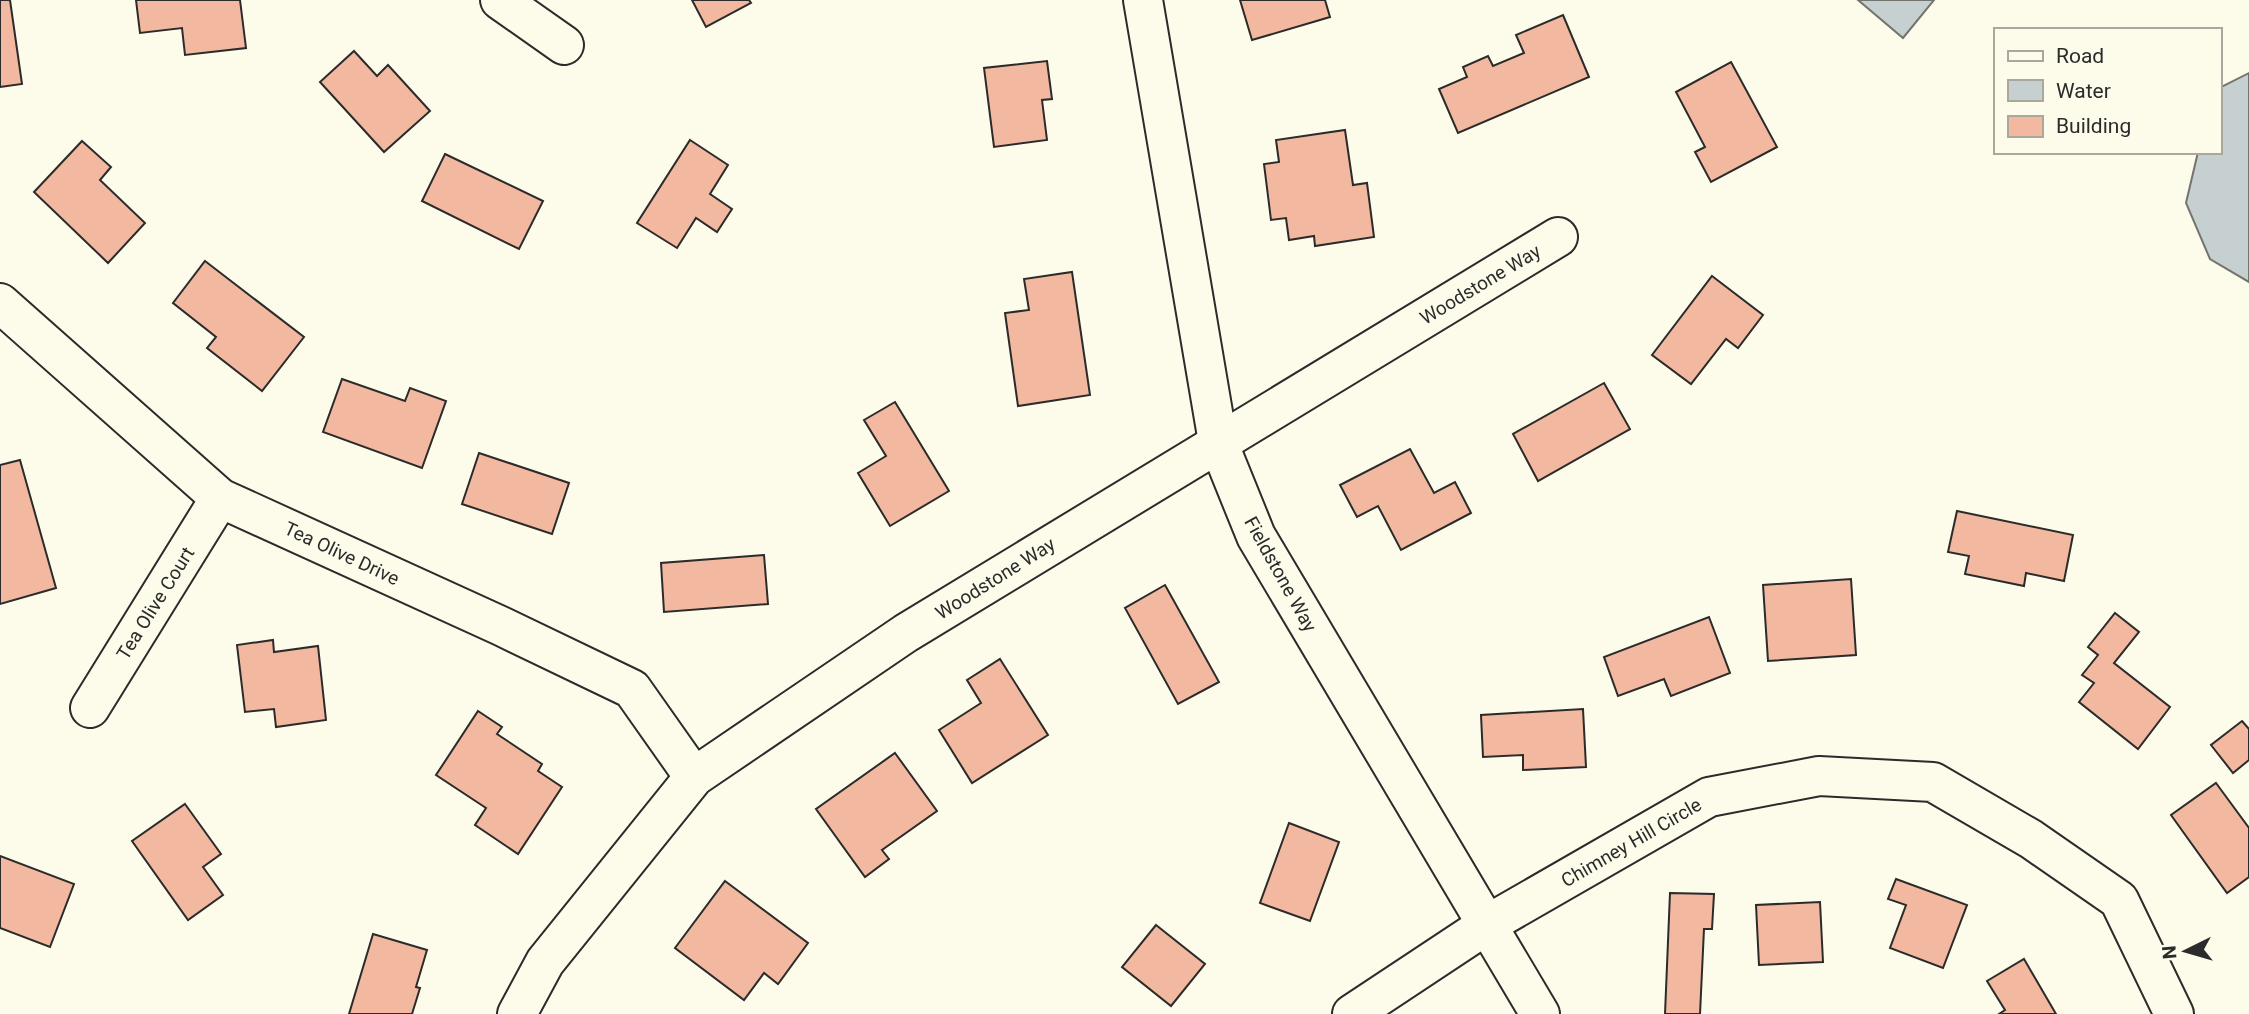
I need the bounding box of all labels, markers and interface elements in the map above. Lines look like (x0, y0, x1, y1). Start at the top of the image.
legend (1994, 28, 2221, 154)
text: Road (2056, 44, 2104, 68)
text: Water (2056, 79, 2111, 103)
text: Building (2056, 114, 2131, 138)
street label: Woodstone Way (1416, 239, 1545, 329)
street label: Fieldstone Way (1239, 513, 1322, 636)
street label: Tea Olive Drive (281, 517, 403, 590)
street label: Woodstone Way (931, 532, 1059, 624)
street label: Tea Olive Court (112, 543, 199, 664)
street label: Chimney Hill Circle (1557, 793, 1706, 892)
north arrow (2151, 916, 2221, 986)
text: N (2158, 945, 2182, 960)

